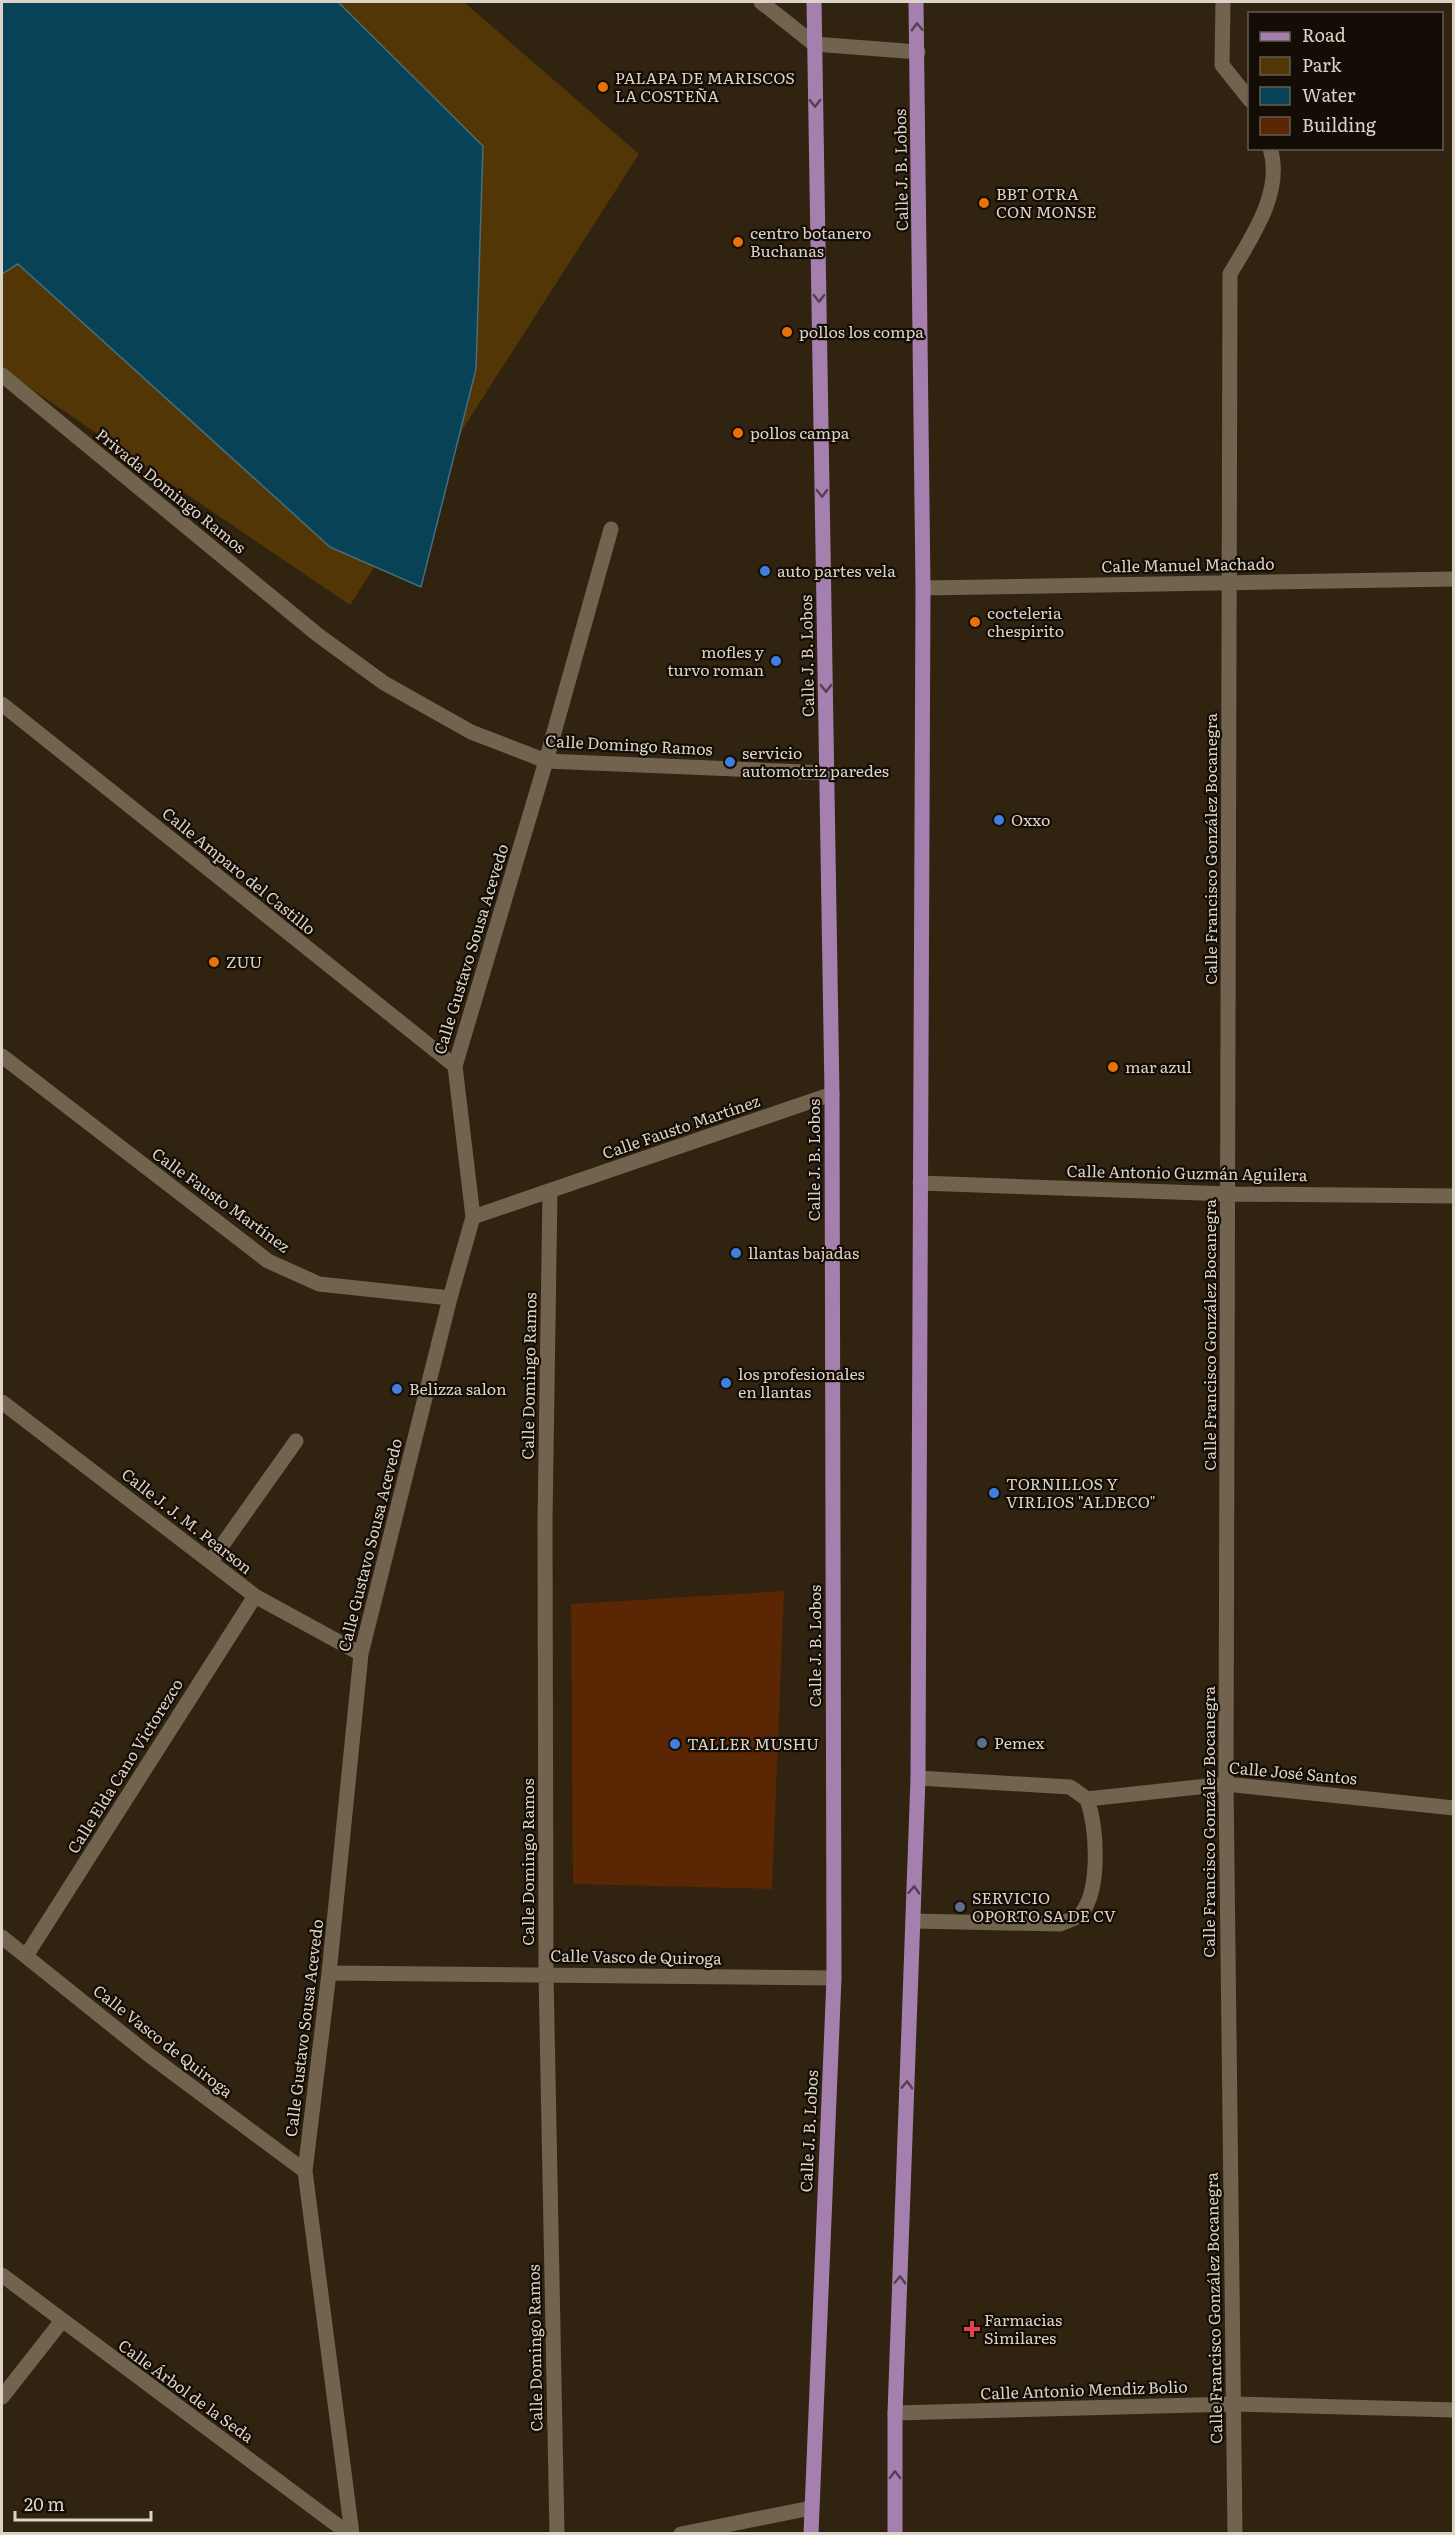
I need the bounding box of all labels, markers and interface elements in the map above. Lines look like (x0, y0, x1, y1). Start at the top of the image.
legend (1248, 12, 1443, 150)
text: Road (1302, 21, 1346, 48)
one-way arrow (911, 22, 923, 31)
text: Park (1302, 51, 1343, 78)
place label: PALAPA DE MARISCOS LA COSTEÑA (615, 65, 795, 107)
marker: PALAPA DE MARISCOS LA COSTEÑA (596, 80, 610, 94)
text: Water (1302, 81, 1356, 108)
one-way arrow (809, 98, 821, 107)
street label: Calle J. B. Lobos (887, 109, 913, 231)
text: Building (1302, 111, 1377, 138)
place label: BBT OTRA CON MONSE (996, 181, 1097, 223)
marker: BBT OTRA CON MONSE (977, 196, 991, 210)
place label: centro botanero Buchanas (750, 220, 871, 262)
marker: centro botanero Buchanas (731, 235, 745, 249)
one-way arrow (813, 293, 825, 302)
place label: pollos los compa (799, 319, 924, 343)
marker: pollos los compa (780, 325, 794, 339)
place label: pollos campa (750, 420, 850, 444)
street label: Privada Domingo Ramos (91, 422, 252, 558)
marker: pollos campa (731, 426, 745, 440)
one-way arrow (816, 488, 828, 497)
street label: Calle Manuel Machado (1101, 550, 1275, 578)
place label: auto partes vela (777, 558, 896, 582)
marker: auto partes vela (758, 564, 772, 578)
street label: Calle J. B. Lobos (793, 595, 819, 717)
place label: cocteleria chespirito (987, 600, 1064, 642)
marker: cocteleria chespirito (968, 615, 982, 629)
place label: mofles y turvo roman (667, 639, 765, 681)
marker: mofles y turvo roman (769, 654, 783, 668)
one-way arrow (819, 683, 832, 692)
street label: Calle Francisco González Bocanegra (1198, 713, 1222, 985)
street label: Calle Domingo Ramos (545, 728, 713, 760)
place label: servicio automotriz paredes (742, 740, 889, 782)
marker: servicio automotriz paredes (723, 755, 737, 769)
street label: Calle Amparo del Castillo (158, 801, 322, 940)
place label: Oxxo (1011, 807, 1050, 831)
marker: Oxxo (992, 813, 1006, 827)
street label: Calle Gustavo Sousa Acevedo (427, 840, 514, 1057)
place label: ZUU (226, 949, 262, 973)
marker: ZUU (207, 955, 221, 969)
place label: mar azul (1125, 1054, 1192, 1078)
marker: mar azul (1106, 1060, 1120, 1074)
street label: Calle Fausto Martínez (599, 1088, 763, 1164)
street label: Calle J. B. Lobos (801, 1099, 825, 1221)
street label: Calle Fausto Martínez (148, 1141, 296, 1258)
street label: Calle Antonio Guzmán Aguilera (1066, 1158, 1308, 1186)
street label: Calle Francisco González Bocanegra (1197, 1199, 1221, 1471)
place label: llantas bajadas (748, 1240, 859, 1264)
marker: llantas bajadas (729, 1246, 743, 1260)
street label: Calle Domingo Ramos (515, 1292, 541, 1460)
place label: los profesionales en llantas (738, 1361, 865, 1403)
place label: Belizza salon (409, 1376, 507, 1400)
marker: los profesionales en llantas (719, 1376, 733, 1390)
marker: Belizza salon (390, 1382, 404, 1396)
street label: Calle Gustavo Sousa Acevedo (331, 1436, 407, 1654)
street label: Calle J. J. M. Pearson (117, 1461, 258, 1579)
place label: TORNILLOS Y VIRLIOS "ALDECO" (1006, 1471, 1156, 1513)
marker: TORNILLOS Y VIRLIOS "ALDECO" (987, 1486, 1001, 1500)
street label: Calle J. B. Lobos (802, 1585, 826, 1707)
street label: Calle Elda Cano Victorezco (60, 1673, 188, 1858)
street label: Calle Francisco González Bocanegra (1196, 1686, 1220, 1958)
place label: Pemex (994, 1730, 1045, 1754)
place label: TALLER MUSHU (687, 1731, 819, 1755)
marker: Pemex (975, 1736, 989, 1750)
marker: TALLER MUSHU (668, 1737, 682, 1751)
street label: Calle José Santos (1228, 1754, 1358, 1790)
street label: Calle Domingo Ramos (515, 1778, 539, 1946)
place label: SERVICIO OPORTO SA DE CV (972, 1885, 1116, 1927)
one-way arrow (908, 1886, 920, 1895)
marker: SERVICIO OPORTO SA DE CV (953, 1900, 967, 1914)
street label: Calle Gustavo Sousa Acevedo (278, 1918, 328, 2138)
street label: Calle Vasco de Quiroga (550, 1943, 722, 1970)
street label: Calle Vasco de Quiroga (89, 1978, 239, 2103)
street label: Calle J. B. Lobos (793, 2069, 823, 2193)
one-way arrow (901, 2081, 914, 2090)
street label: Calle Francisco González Bocanegra (1199, 2172, 1227, 2444)
street label: Calle Domingo Ramos (521, 2264, 547, 2432)
one-way arrow (894, 2276, 907, 2285)
place label: Farmacias Similares (984, 2307, 1062, 2349)
marker: Farmacias Similares (965, 2322, 979, 2336)
street label: Calle Árbol de la Seda (114, 2333, 260, 2448)
street label: Calle Antonio Mendiz Bolio (980, 2373, 1188, 2405)
one-way arrow (889, 2471, 901, 2480)
scale bar (15, 2484, 152, 2522)
text: 20 m (24, 2490, 65, 2517)

